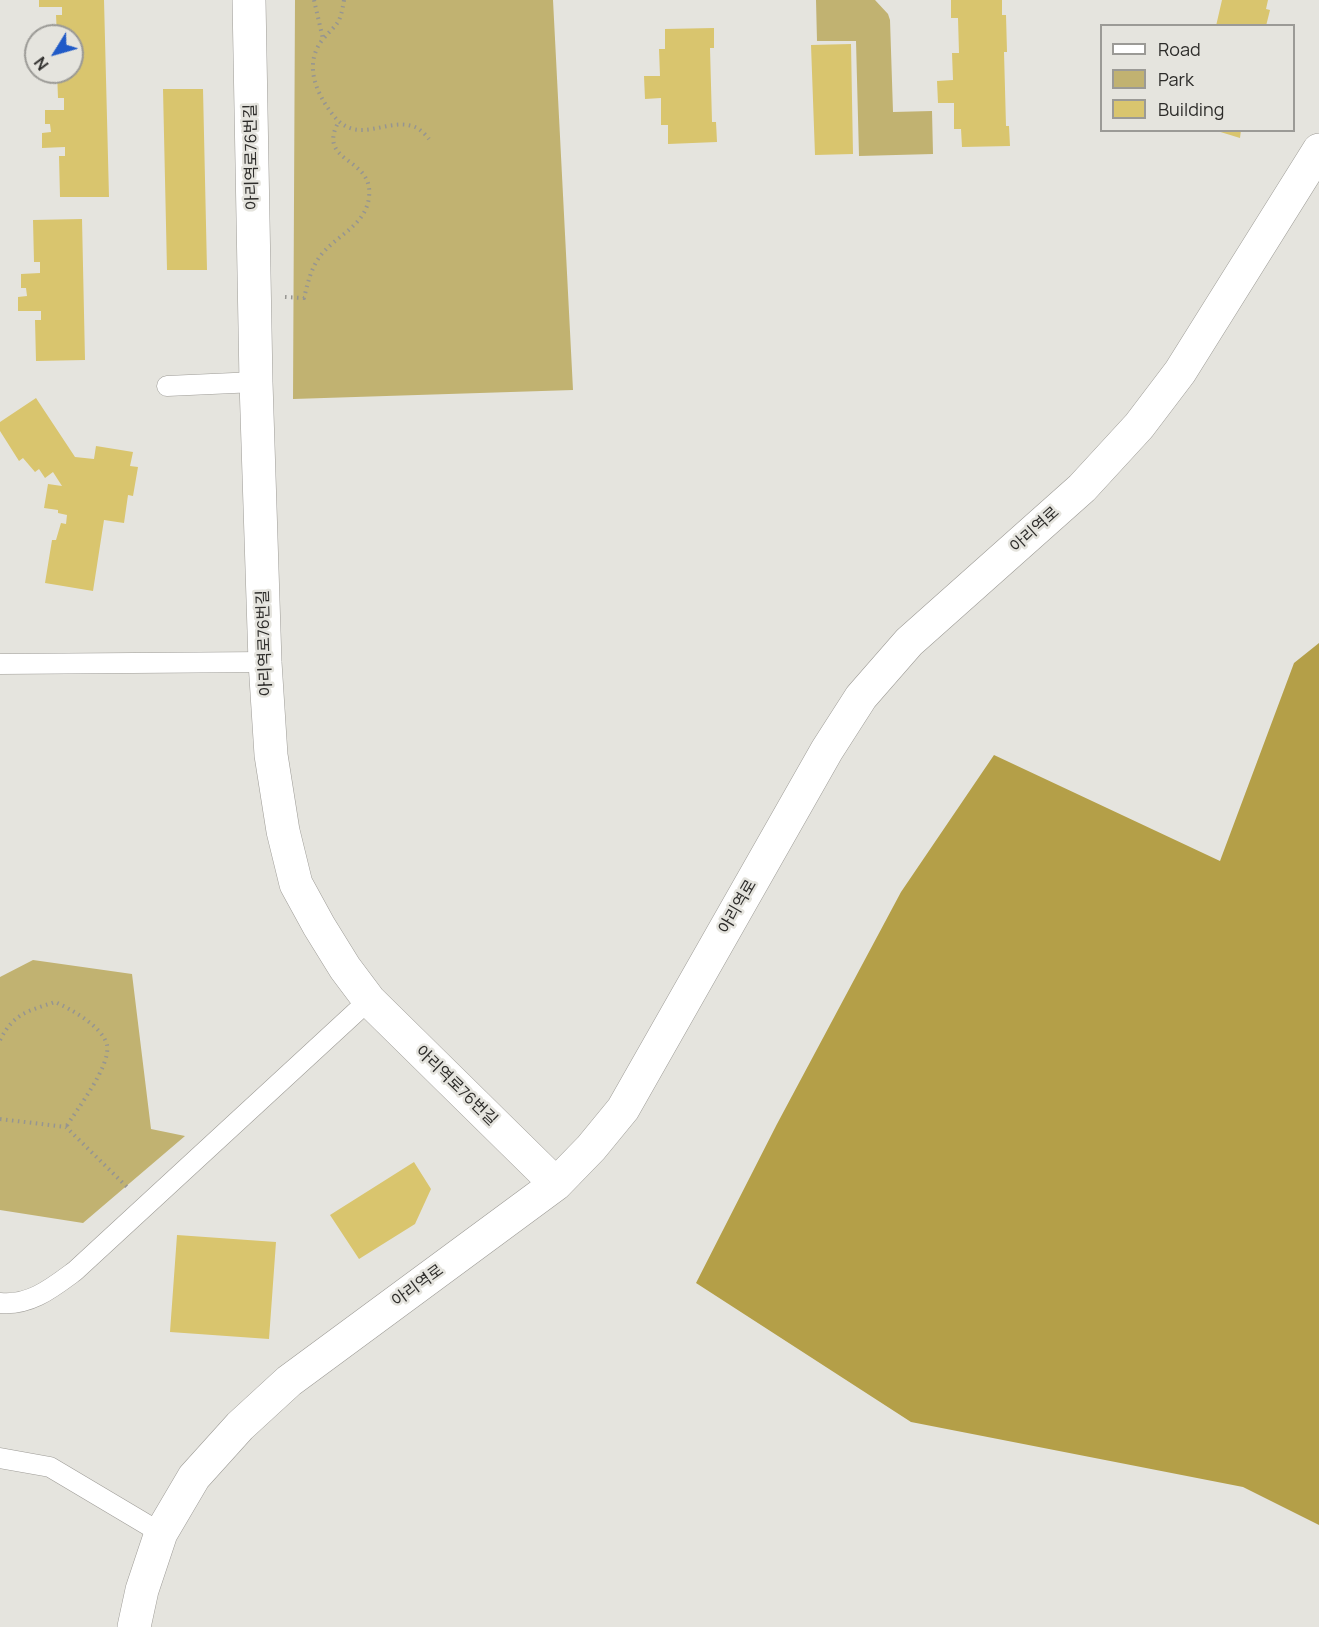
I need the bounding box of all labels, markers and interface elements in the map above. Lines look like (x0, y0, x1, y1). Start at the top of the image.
north arrow (24, 24, 84, 84)
legend (1100, 24, 1295, 132)
text: Road (1158, 37, 1201, 61)
text: N (29, 52, 53, 75)
text: Park (1158, 67, 1194, 91)
text: Building (1158, 97, 1224, 121)
street label: 아리역로76번길 (241, 104, 263, 210)
street label: 아리역로 (1007, 503, 1063, 557)
street label: 아리역로76번길 (254, 590, 276, 696)
street label: 아리역로 (715, 877, 761, 937)
street label: 아리역로76번길 (411, 1042, 501, 1130)
street label: 아리역로 (389, 1261, 447, 1311)

